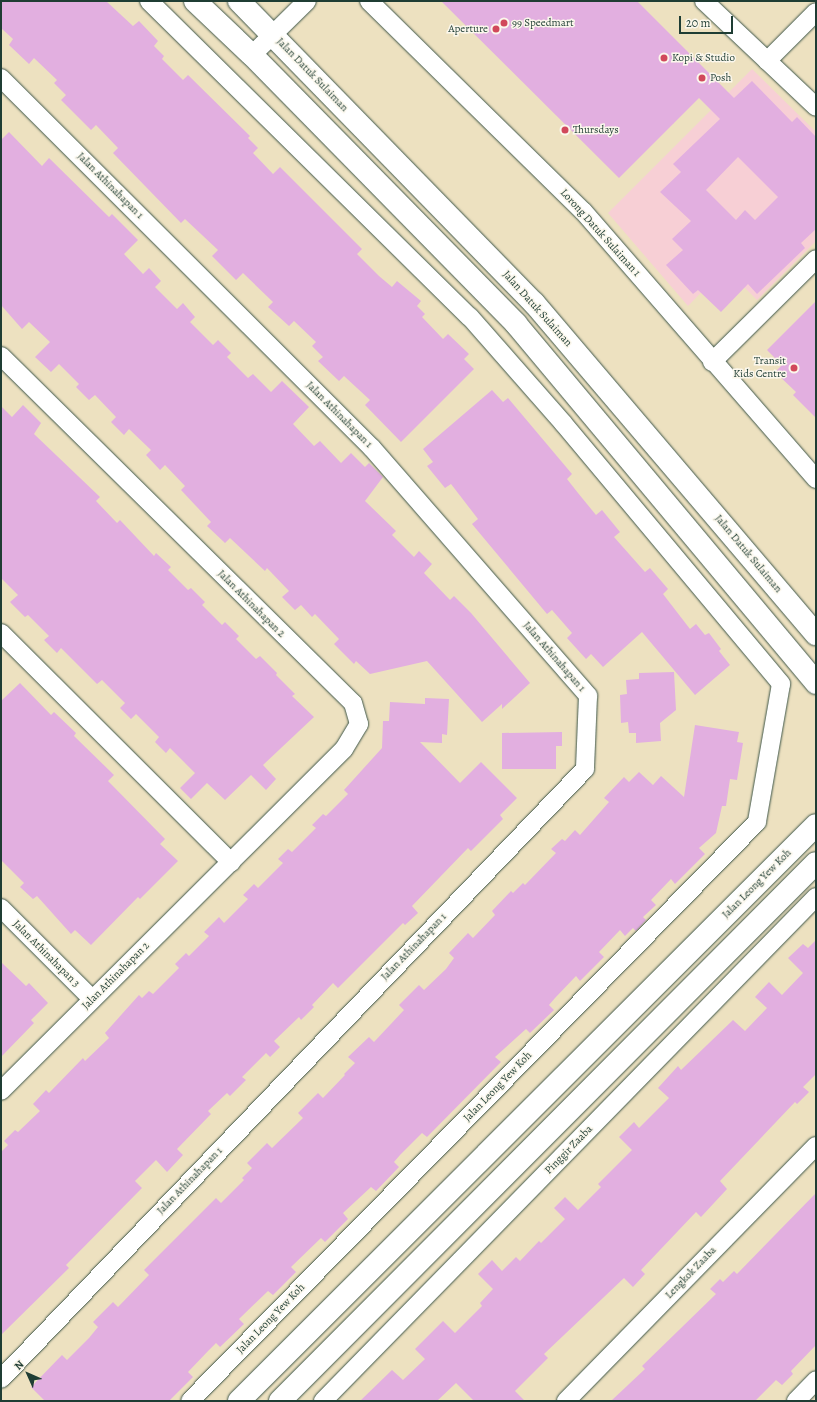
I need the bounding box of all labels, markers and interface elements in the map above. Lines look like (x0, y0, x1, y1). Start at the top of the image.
scale bar (681, 8, 735, 34)
text: 20 m (686, 15, 710, 31)
place label: 99 Speedmart (512, 16, 574, 30)
marker: 99 Speedmart (499, 18, 509, 28)
place label: Aperture (448, 22, 488, 36)
marker: Aperture (491, 24, 501, 34)
street label: Jalan Datuk Sulaiman (273, 35, 351, 115)
place label: Kopi & Studio (672, 51, 735, 65)
marker: Kopi & Studio (659, 53, 669, 63)
place label: Posh (710, 71, 731, 85)
marker: Posh (697, 73, 707, 83)
place label: Thursdays (573, 123, 619, 137)
marker: Thursdays (560, 125, 570, 135)
street label: Jalan Athinahapan 1 (74, 150, 146, 222)
street label: Lorong Datuk Sulaiman 1 (557, 186, 643, 280)
street label: Jalan Datuk Sulaiman (499, 268, 575, 350)
place label: Transit Kids Centre (733, 355, 786, 381)
marker: Transit Kids Centre (789, 363, 799, 373)
street label: Jalan Athinahapan 1 (303, 379, 375, 451)
street label: Jalan Datuk Sulaiman (712, 512, 784, 596)
street label: Jalan Athinahapan 2 (215, 568, 287, 640)
street label: Jalan Athinahapan 1 (520, 619, 588, 695)
street label: Jalan Leong Yew Koh (720, 847, 794, 921)
street label: Jalan Athinahapan 1 (379, 911, 449, 983)
street label: Jalan Athinahapan 3 (10, 918, 82, 990)
street label: Jalan Athinahapan 2 (80, 940, 152, 1012)
street label: Jalan Leong Yew Koh (461, 1049, 535, 1125)
street label: Pinggir Zaaba (542, 1123, 596, 1177)
street label: Jalan Athinahapan 1 (155, 1145, 225, 1217)
street label: Lengkok Zaaba (663, 1244, 719, 1302)
street label: Jalan Leong Yew Koh (234, 1281, 308, 1357)
north arrow (8, 1354, 48, 1394)
text: N (11, 1357, 27, 1373)

